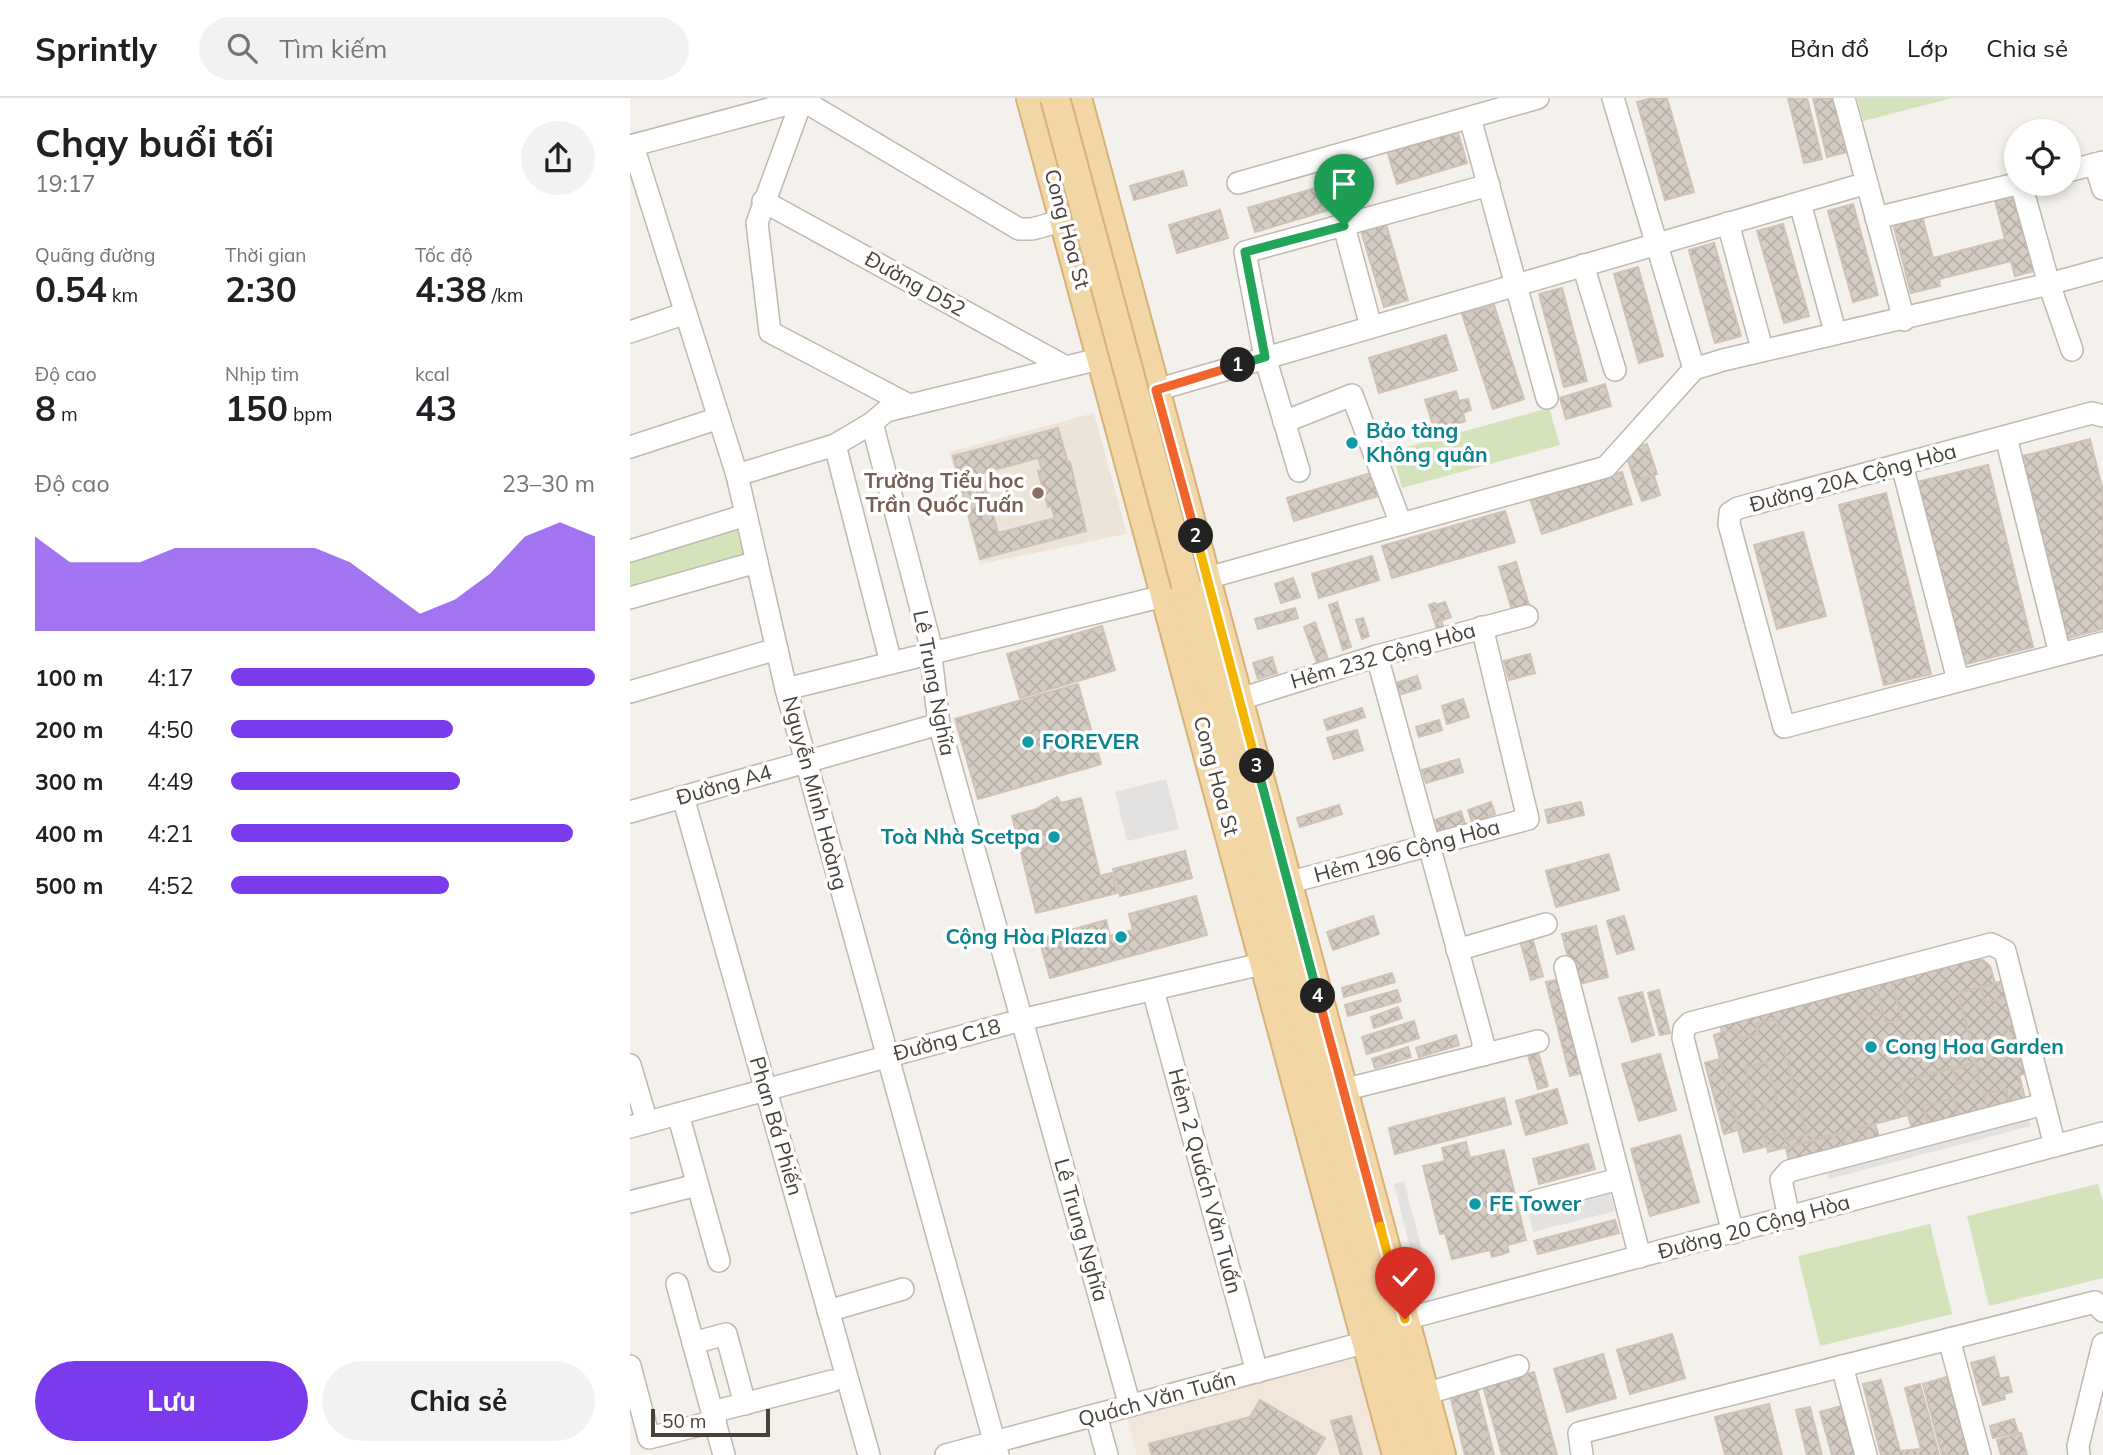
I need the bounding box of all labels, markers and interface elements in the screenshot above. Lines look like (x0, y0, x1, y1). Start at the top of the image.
search box (199, 17, 689, 80)
text: Sprintly (35, 28, 157, 69)
icon: search (223, 29, 261, 67)
text: Tìm kiếm (279, 32, 387, 65)
text: Bản đồ (1790, 33, 1869, 63)
text: Lớp (1907, 33, 1948, 63)
text: Chia sẻ (1986, 33, 2068, 63)
text: Chạy buổi tối (35, 119, 274, 167)
map controls (2004, 119, 2081, 196)
button: locate (2004, 119, 2081, 196)
button: share (521, 121, 595, 195)
pin (1314, 154, 1374, 226)
icon: arrive (1325, 165, 1363, 203)
street label: Cong Hoa St (1040, 166, 1096, 291)
text: 19:17 (35, 169, 95, 198)
text: Quãng đường (35, 243, 155, 267)
text: Thời gian (225, 243, 306, 267)
text: Tốc độ (415, 243, 473, 267)
street label: Đường D52 (861, 245, 970, 321)
text: 0.54 (35, 267, 107, 311)
text: 2:30 (225, 267, 297, 311)
text: 4:38 (415, 267, 487, 311)
text: km (107, 283, 138, 307)
text: /km (487, 283, 524, 307)
pin: 1 (1220, 348, 1256, 382)
text: 1 (1232, 352, 1243, 376)
text: Độ cao (35, 362, 97, 386)
text: Nhịp tim (225, 362, 299, 386)
text: kcal (415, 362, 450, 386)
text: 8 (35, 386, 56, 430)
text: 150 (225, 386, 288, 430)
text: 43 (415, 386, 457, 430)
text: m (56, 402, 78, 426)
text: bpm (288, 402, 332, 426)
place label: Bảo tàng Không quân (1366, 417, 1488, 467)
marker: Bảo tàng Không quân (1344, 435, 1360, 451)
street label: Đường 20A Cộng Hòa (1746, 437, 1959, 517)
place label: Trường Tiểu học Trần Quốc Tuấn (864, 467, 1024, 517)
text: Độ cao (35, 469, 110, 498)
text: 23–30 m (502, 469, 595, 498)
marker: Trường Tiểu học Trần Quốc Tuấn (1030, 485, 1046, 501)
pin: 2 (1178, 518, 1214, 554)
text: 2 (1190, 523, 1201, 547)
street label: Lê Trung Nghĩa (908, 608, 962, 758)
street label: Hẻm 232 Cộng Hòa (1287, 616, 1478, 694)
text: 100 m (35, 663, 103, 692)
text: 4:17 (147, 663, 194, 692)
street label: Nguyễn Minh Hoàng (778, 693, 854, 892)
street label: Cong Hoa St (1189, 713, 1245, 838)
text: 200 m (35, 715, 103, 744)
text: 4:50 (147, 715, 194, 744)
place label: FOREVER (1042, 728, 1140, 754)
marker: FOREVER (1020, 734, 1036, 750)
pin: 3 (1240, 748, 1274, 784)
text: 3 (1251, 753, 1262, 777)
street label: Đường A4 (673, 758, 775, 810)
text: 300 m (35, 767, 103, 796)
text: 4:49 (147, 767, 194, 796)
street label: Hẻm 196 Cộng Hòa (1311, 813, 1503, 887)
text: 400 m (35, 819, 103, 848)
text: 4:21 (147, 819, 194, 848)
place label: Toà Nhà Scetpa (881, 823, 1040, 849)
marker: Toà Nhà Scetpa (1046, 829, 1062, 845)
text: 500 m (35, 871, 103, 900)
text: 4:52 (147, 871, 194, 900)
place label: Cộng Hòa Plaza (946, 923, 1107, 949)
marker: Cộng Hòa Plaza (1113, 929, 1129, 945)
pin: 4 (1300, 978, 1336, 1014)
text: 4 (1312, 983, 1323, 1007)
street label: Đường C18 (890, 1012, 1003, 1066)
place label: Cong Hoa Garden (1885, 1033, 2064, 1059)
marker: Cong Hoa Garden (1863, 1039, 1879, 1055)
street label: Phan Bá Phiến (745, 1053, 809, 1198)
street label: Hẻm 2 Quách Văn Tuấn (1163, 1065, 1249, 1296)
street label: Lê Trung Nghĩa (1049, 1155, 1115, 1304)
street label: Đường 20 Cộng Hòa (1655, 1188, 1853, 1264)
place label: FE Tower (1489, 1190, 1582, 1216)
marker: FE Tower (1467, 1196, 1483, 1212)
pin (1375, 1247, 1435, 1319)
icon: check (1386, 1258, 1424, 1296)
button: Lưu (35, 1361, 308, 1441)
button: Chia sẻ (322, 1361, 595, 1441)
street label: Quách Văn Tuấn (1075, 1364, 1239, 1432)
scale bar (651, 1406, 770, 1438)
text: 50 m (662, 1409, 706, 1433)

